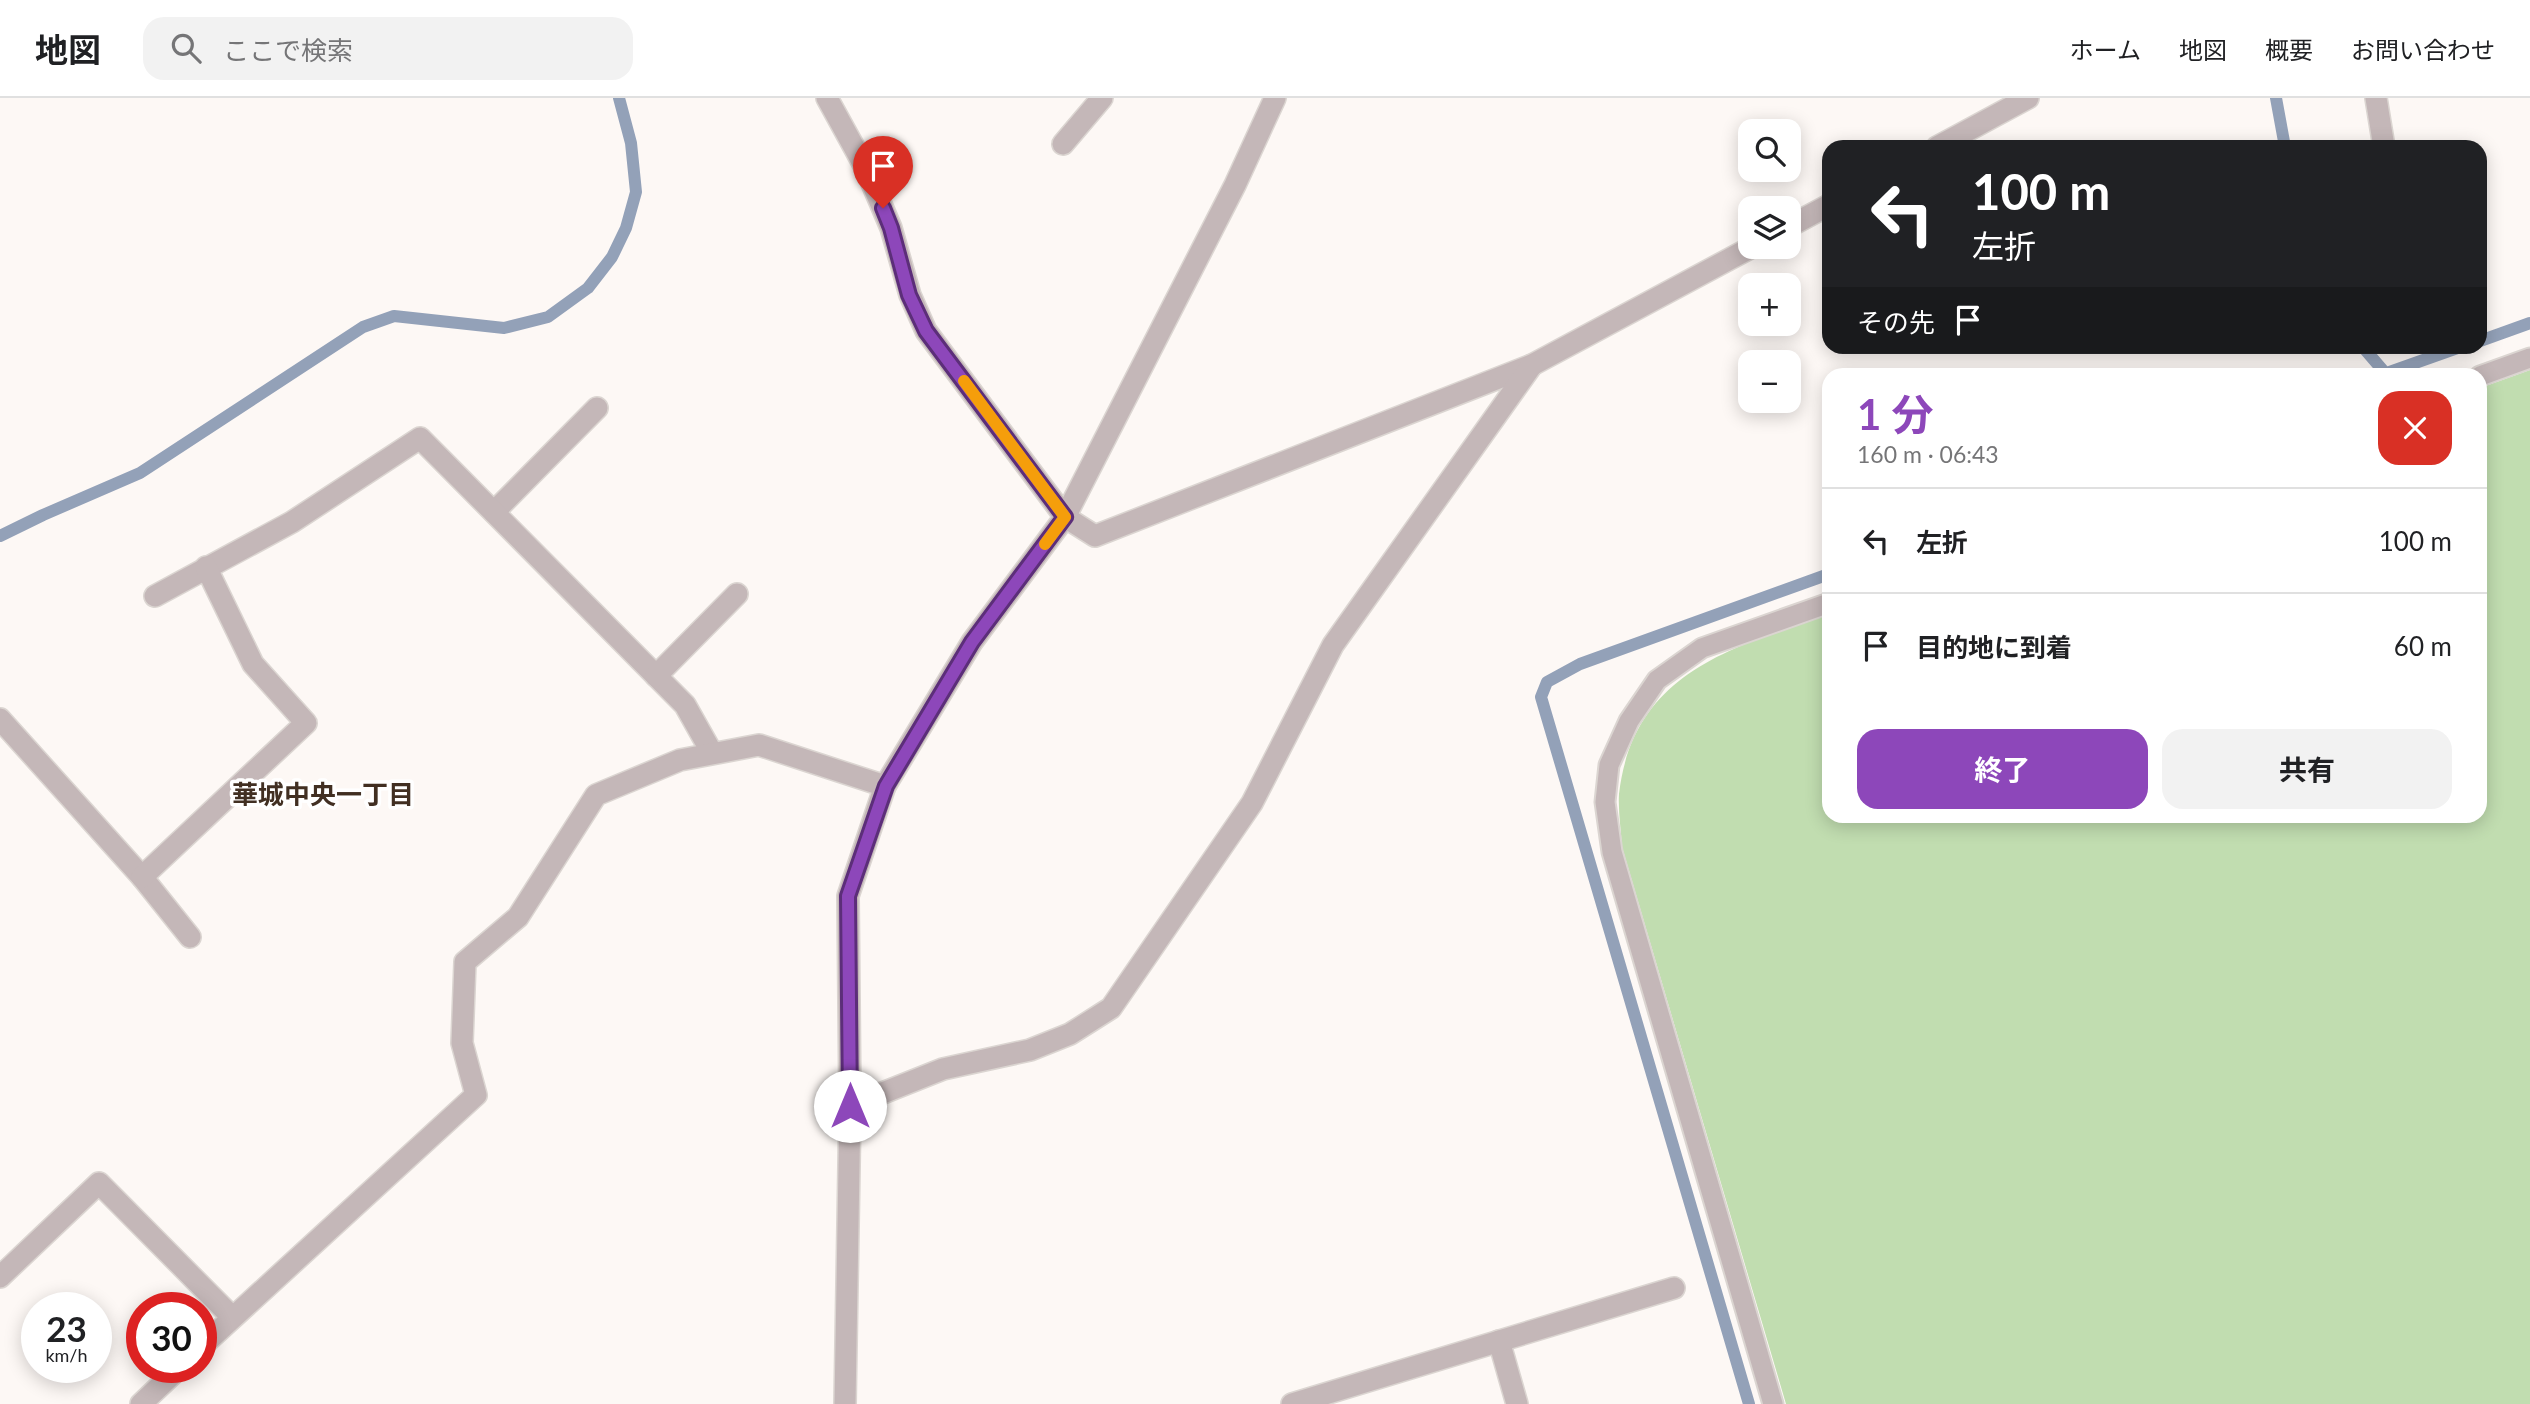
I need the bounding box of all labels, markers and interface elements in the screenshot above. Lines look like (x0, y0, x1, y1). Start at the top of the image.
search box (143, 17, 633, 80)
text: 地図 (35, 29, 101, 69)
icon: search (167, 29, 205, 67)
text: ここで検索 (223, 34, 353, 66)
text: ホーム (2070, 35, 2141, 64)
text: 地図 (2179, 35, 2227, 64)
text: 概要 (2265, 35, 2313, 64)
text: お問い合わせ (2351, 35, 2495, 64)
map controls (1738, 119, 1801, 413)
button: search (1738, 119, 1801, 182)
pin (853, 136, 913, 208)
icon: arrive (864, 147, 902, 185)
text: 100 m (1972, 162, 2110, 220)
icon: left (1857, 168, 1948, 259)
button: layers (1738, 196, 1801, 259)
text: 左折 (1972, 226, 2036, 265)
button: + (1738, 273, 1801, 336)
icon: arrive (1949, 301, 1987, 339)
text: その先 (1857, 306, 1935, 338)
button: − (1738, 350, 1801, 413)
text: 1 分 (1857, 389, 1934, 439)
button: close (2378, 391, 2452, 465)
text: 160 m · 06:43 (1857, 440, 1999, 468)
icon: left (1857, 522, 1895, 560)
text: 100 m (2379, 525, 2452, 557)
text: 左折 (1916, 526, 1968, 558)
icon: arrive (1857, 627, 1895, 665)
text: 60 m (2394, 630, 2452, 662)
text: 目的地に到着 (1916, 631, 2072, 663)
button: 終了 (1857, 729, 2148, 809)
button: 共有 (2162, 729, 2452, 809)
district label: 華城中央一丁目 (232, 778, 414, 810)
position arrow (813, 1069, 887, 1143)
speed limit sign: 30 (126, 1292, 217, 1383)
text: 23 (46, 1307, 87, 1349)
text: km/h (45, 1344, 88, 1366)

